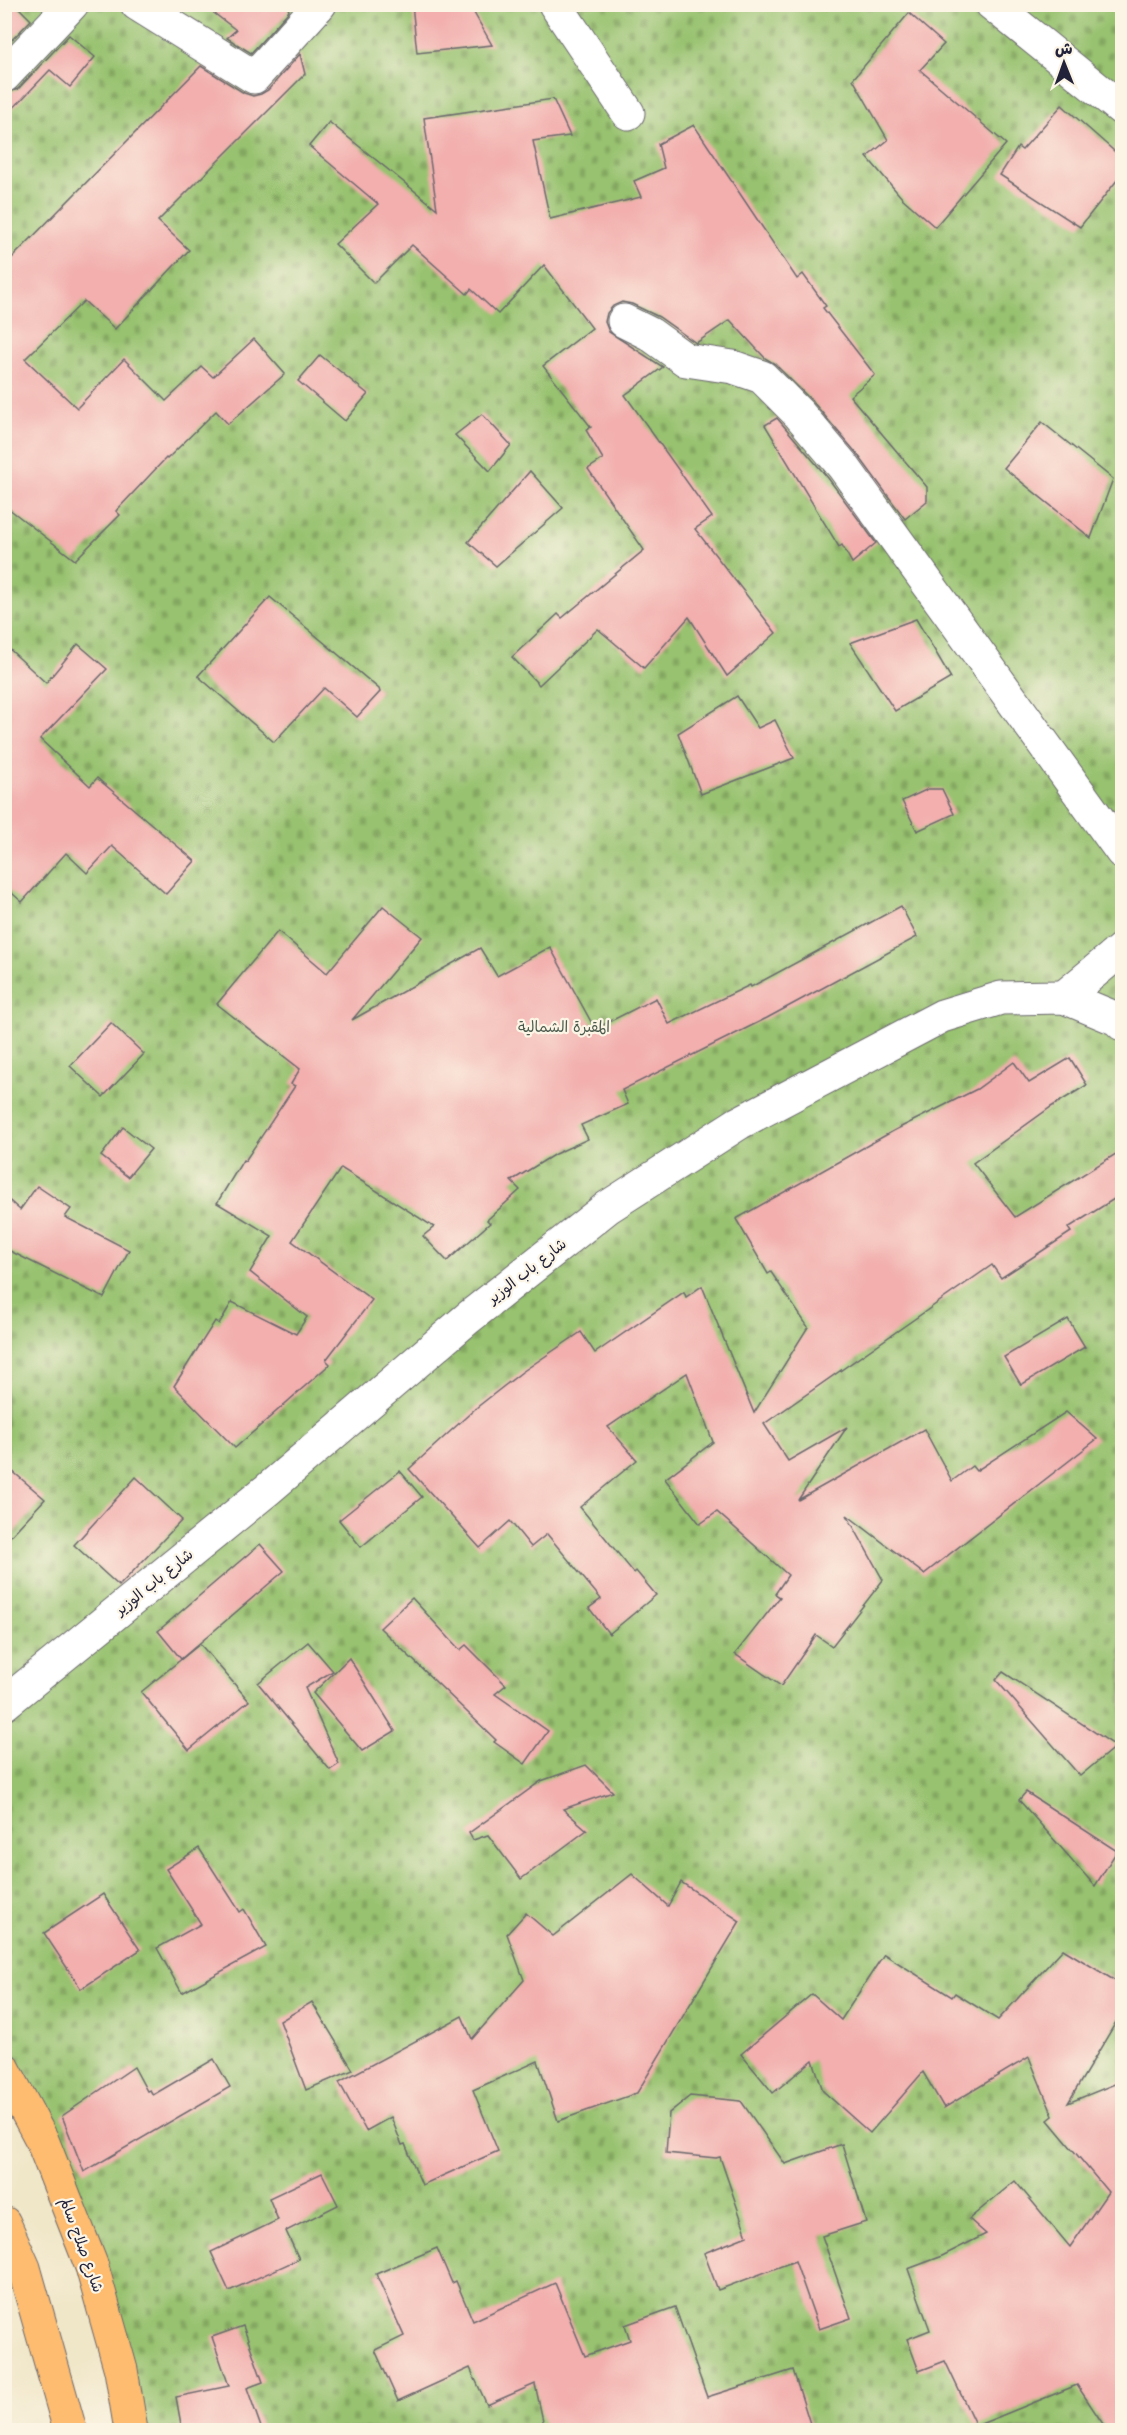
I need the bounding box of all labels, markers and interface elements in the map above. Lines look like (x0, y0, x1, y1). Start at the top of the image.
north arrow (1034, 33, 1094, 93)
text: ش (1055, 35, 1073, 59)
park label: المقبرة الشمالية (518, 1014, 610, 1037)
street label: شارع باب الوزير (480, 1232, 571, 1309)
street label: شارع باب الوزير (107, 1542, 197, 1621)
street label: شارع صلاح سالم (55, 2194, 111, 2295)

